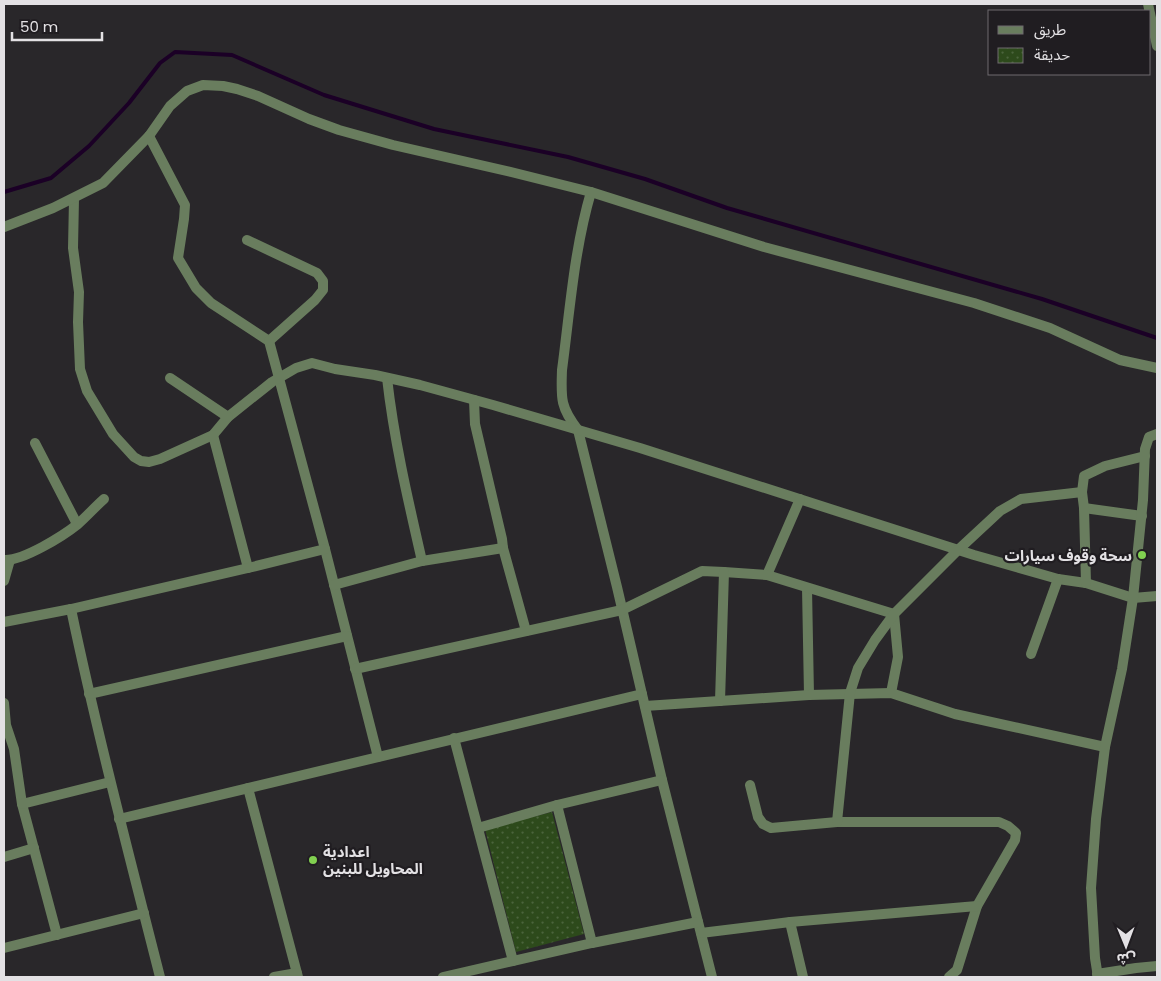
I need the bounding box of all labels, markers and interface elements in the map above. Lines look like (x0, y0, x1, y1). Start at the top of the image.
scale bar (12, 10, 102, 42)
legend (988, 10, 1151, 75)
text: 50 m (20, 16, 58, 37)
text: طريق (1034, 19, 1066, 40)
text: حديقة (1034, 44, 1070, 65)
place label: سحة وقوف سيارات (1005, 545, 1132, 566)
marker: سحة وقوف سيارات (1136, 549, 1148, 561)
place label: اعدادية المحاويل للبنين (323, 841, 423, 879)
marker: اعدادية المحاويل للبنين (307, 854, 319, 866)
north arrow (1101, 921, 1151, 971)
text: ش (1116, 949, 1136, 969)

